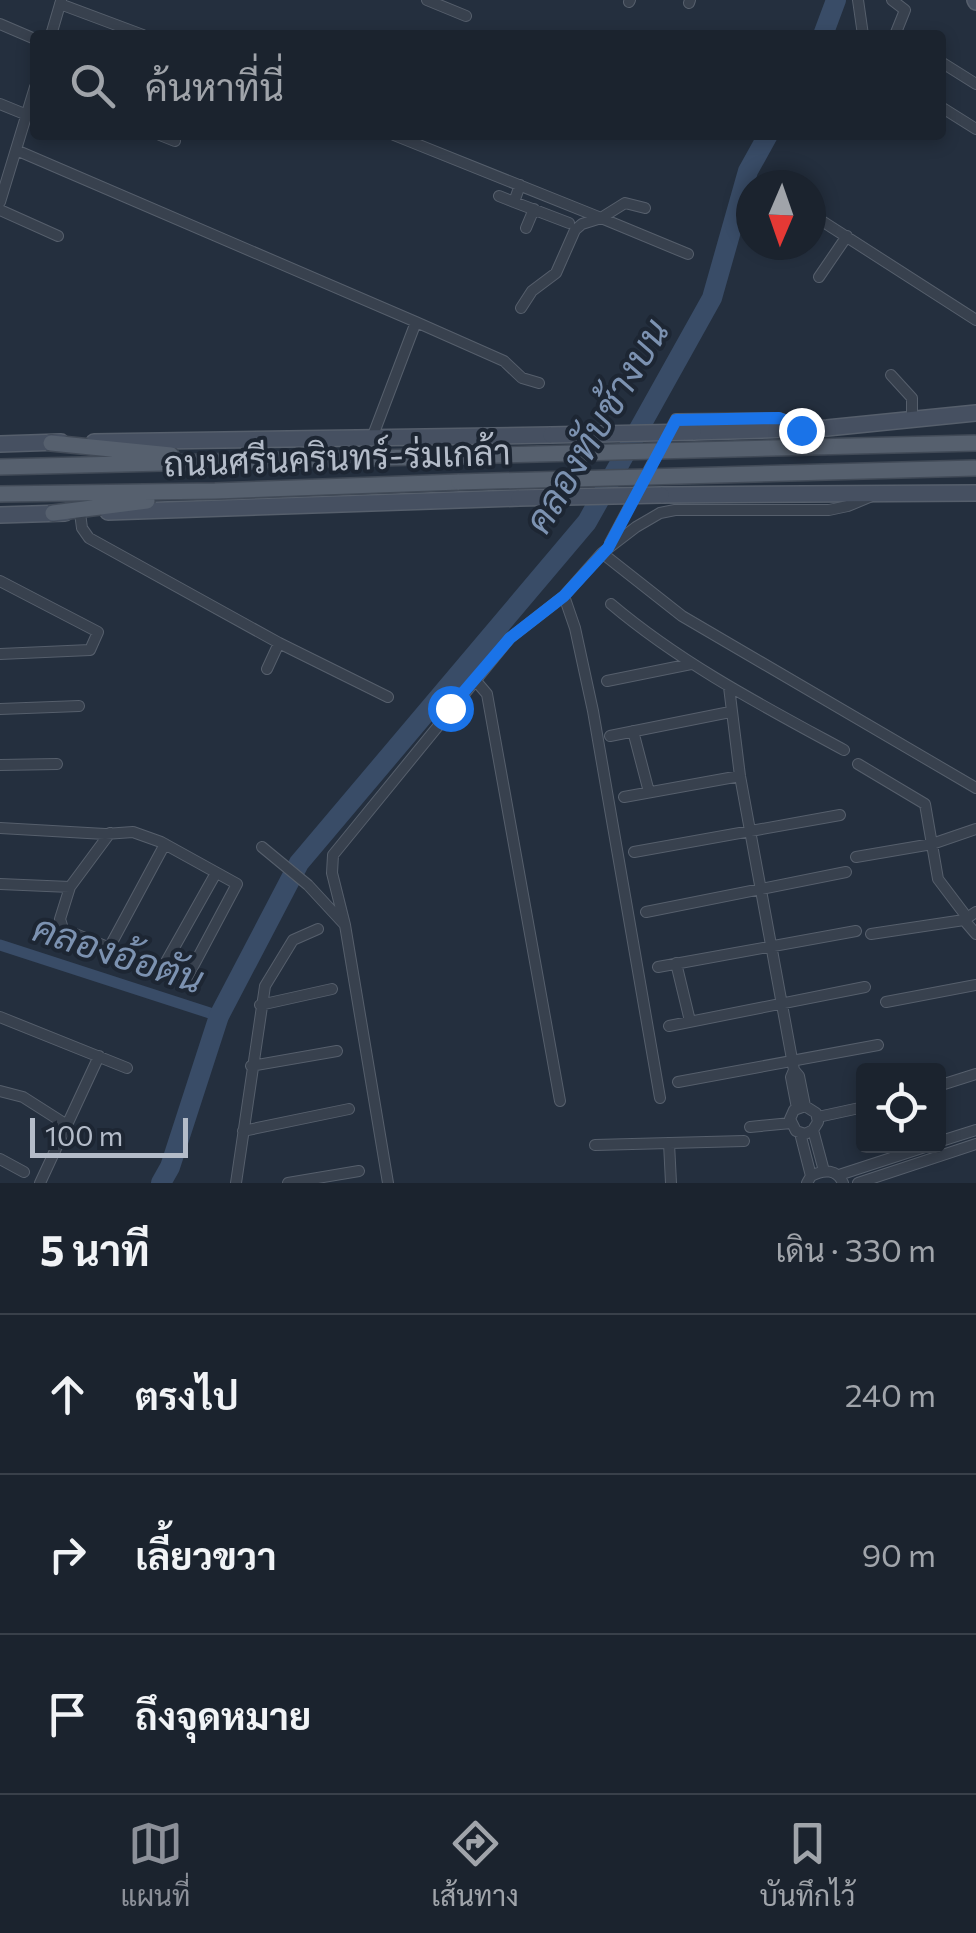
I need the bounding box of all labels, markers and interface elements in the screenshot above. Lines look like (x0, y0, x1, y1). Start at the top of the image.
search box (30, 30, 946, 140)
icon: search (65, 58, 120, 113)
text: ค้นหาที่นี่ (145, 62, 284, 109)
north arrow (736, 170, 826, 260)
water label: คลองทับช้างบน (513, 309, 677, 541)
route end (779, 408, 825, 454)
street label: ถนนศรีนครินทร์-ร่มเกล้า (163, 428, 511, 484)
route start (428, 686, 474, 732)
water label: คลองอ้อตัน (28, 902, 210, 1002)
map controls (856, 1063, 946, 1153)
button: locate (856, 1063, 946, 1153)
scale bar (30, 1113, 188, 1158)
text: 100 m (45, 1118, 123, 1152)
text: 5 นาที (40, 1223, 150, 1275)
text: เดิน · 330 m (776, 1229, 936, 1269)
icon: ahead (40, 1367, 95, 1422)
text: ตรงไป (135, 1371, 239, 1418)
text: 240 m (845, 1374, 936, 1414)
icon: right (40, 1527, 95, 1582)
text: เลี้ยวขวา (135, 1531, 277, 1578)
text: 90 m (862, 1534, 936, 1574)
icon: arrive (40, 1687, 95, 1742)
text: ถึงจุดหมาย (135, 1691, 311, 1738)
tab: แผนที่ (120, 1816, 190, 1912)
tab: เส้นทาง (431, 1816, 519, 1912)
tab: บันทึกไว้ (760, 1816, 855, 1912)

